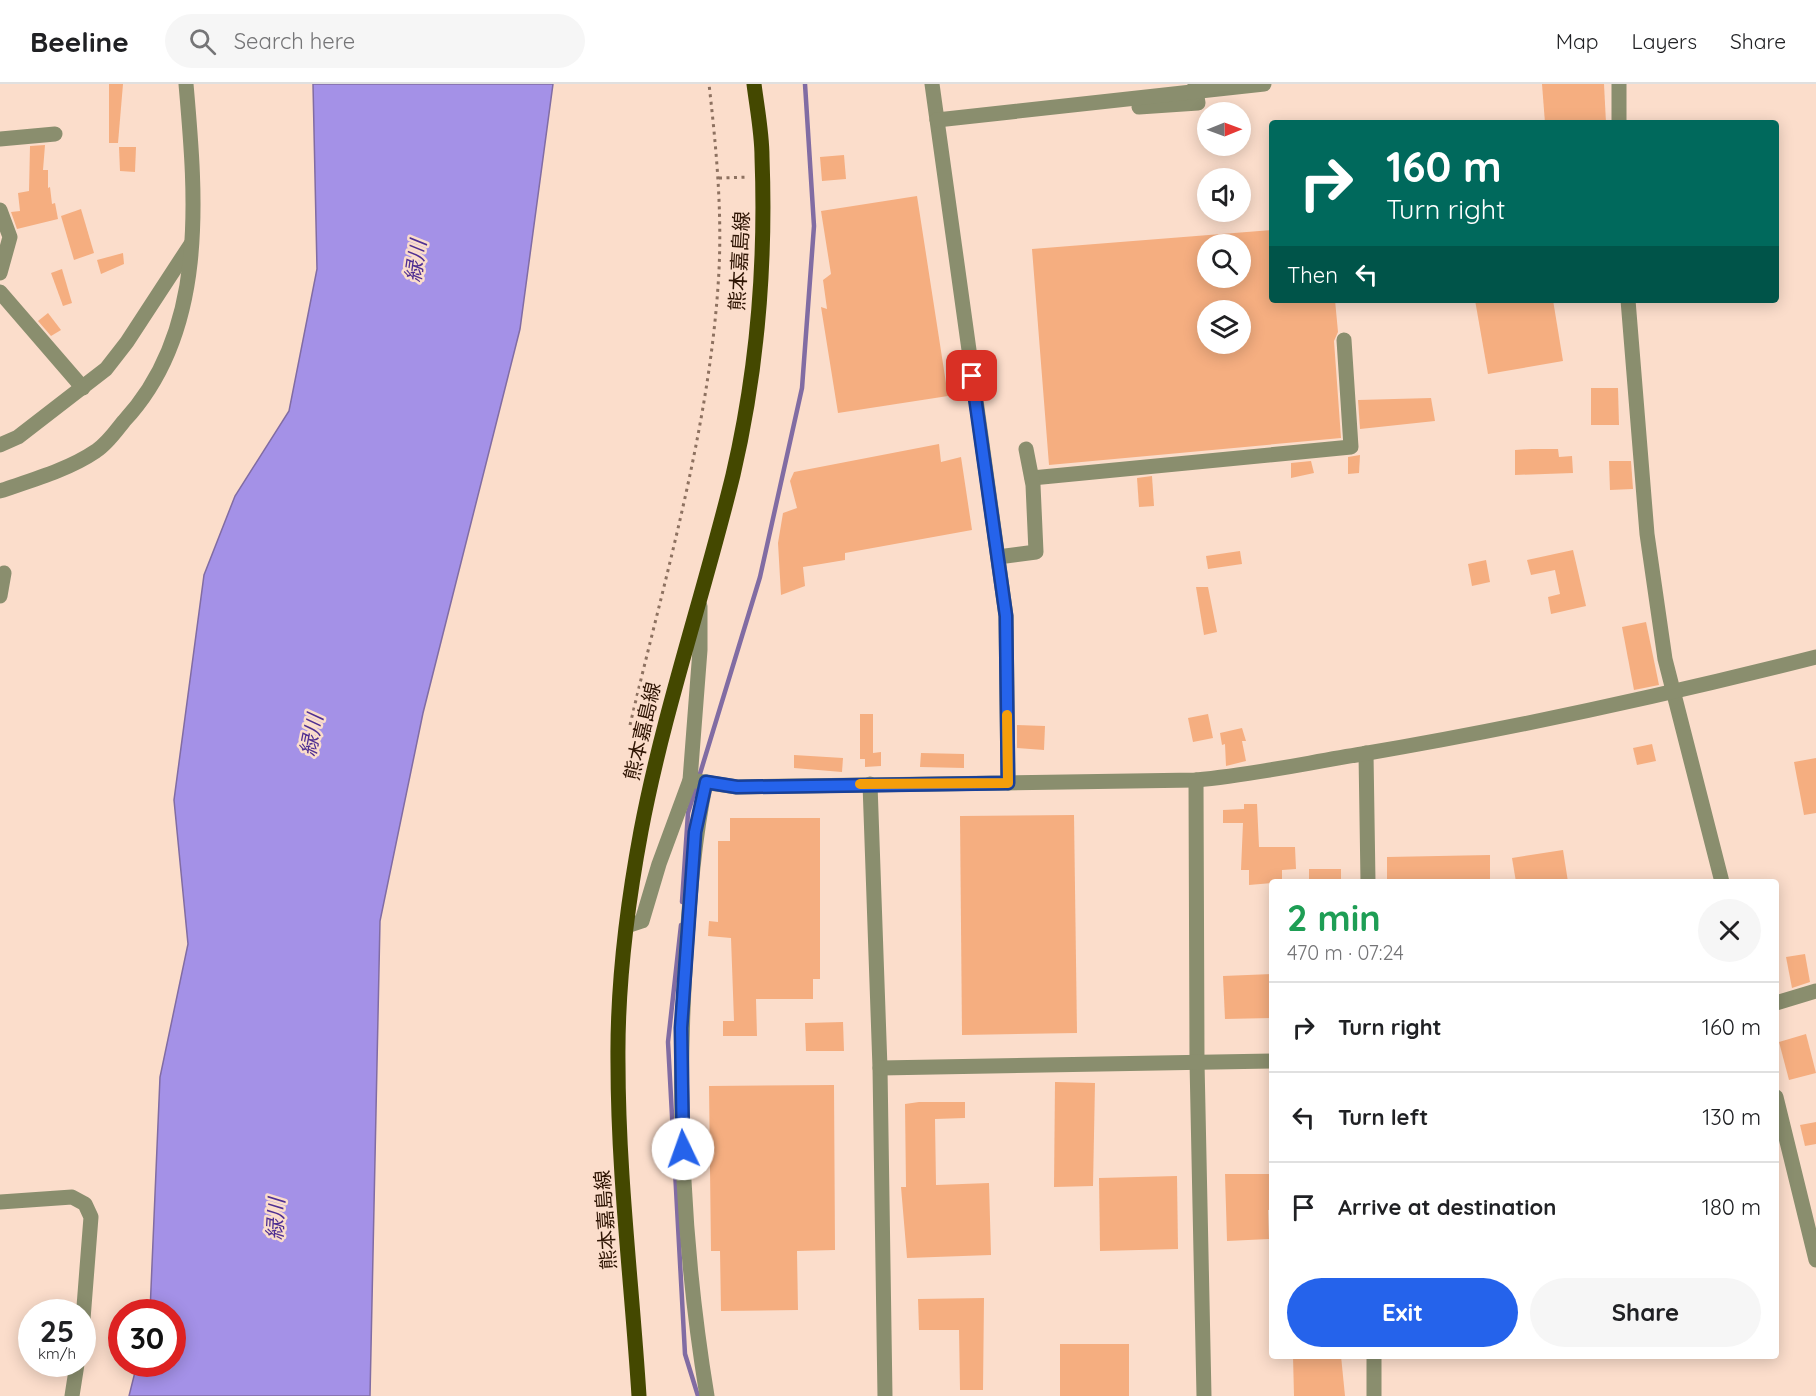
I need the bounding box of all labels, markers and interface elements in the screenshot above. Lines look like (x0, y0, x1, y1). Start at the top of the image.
search box (165, 14, 585, 68)
text: Beeline (30, 24, 129, 59)
icon: search (186, 25, 219, 58)
text: Search here (234, 27, 355, 55)
text: Map (1556, 28, 1599, 54)
text: Layers (1632, 28, 1697, 54)
text: Share (1730, 28, 1786, 54)
north arrow (1197, 102, 1251, 156)
map controls (1197, 102, 1251, 354)
text: 160 m (1386, 140, 1502, 193)
icon: right (1287, 144, 1365, 222)
button: sound (1197, 168, 1251, 222)
text: Turn right (1386, 192, 1505, 226)
street label: 熊本嘉島線 (724, 210, 754, 312)
button: search (1197, 234, 1251, 288)
water label: 緑川 (399, 236, 431, 284)
icon: left (1350, 258, 1383, 291)
text: Then (1287, 261, 1338, 289)
button: layers (1197, 300, 1251, 354)
pin (946, 350, 997, 401)
icon: arrive (955, 359, 988, 392)
street label: 熊本嘉島線 (619, 679, 665, 783)
water label: 緑川 (294, 710, 328, 758)
text: 2 min (1287, 895, 1381, 940)
button: close (1698, 899, 1761, 962)
text: 470 m · 07:24 (1287, 940, 1404, 965)
icon: right (1287, 1011, 1320, 1044)
text: Turn right (1338, 1013, 1442, 1041)
text: 160 m (1702, 1013, 1761, 1041)
icon: left (1287, 1101, 1320, 1134)
text: Turn left (1338, 1103, 1428, 1131)
text: 130 m (1702, 1103, 1761, 1131)
position arrow (651, 1117, 715, 1181)
street label: 熊本嘉島線 (589, 1169, 621, 1271)
icon: arrive (1287, 1191, 1320, 1224)
text: Arrive at destination (1338, 1193, 1556, 1221)
text: 180 m (1702, 1193, 1761, 1221)
water label: 緑川 (261, 1195, 289, 1241)
button: Exit (1287, 1278, 1518, 1347)
button: Share (1530, 1278, 1761, 1347)
speed limit sign: 30 (108, 1299, 186, 1377)
text: 25 (40, 1312, 74, 1350)
text: km/h (38, 1344, 76, 1363)

